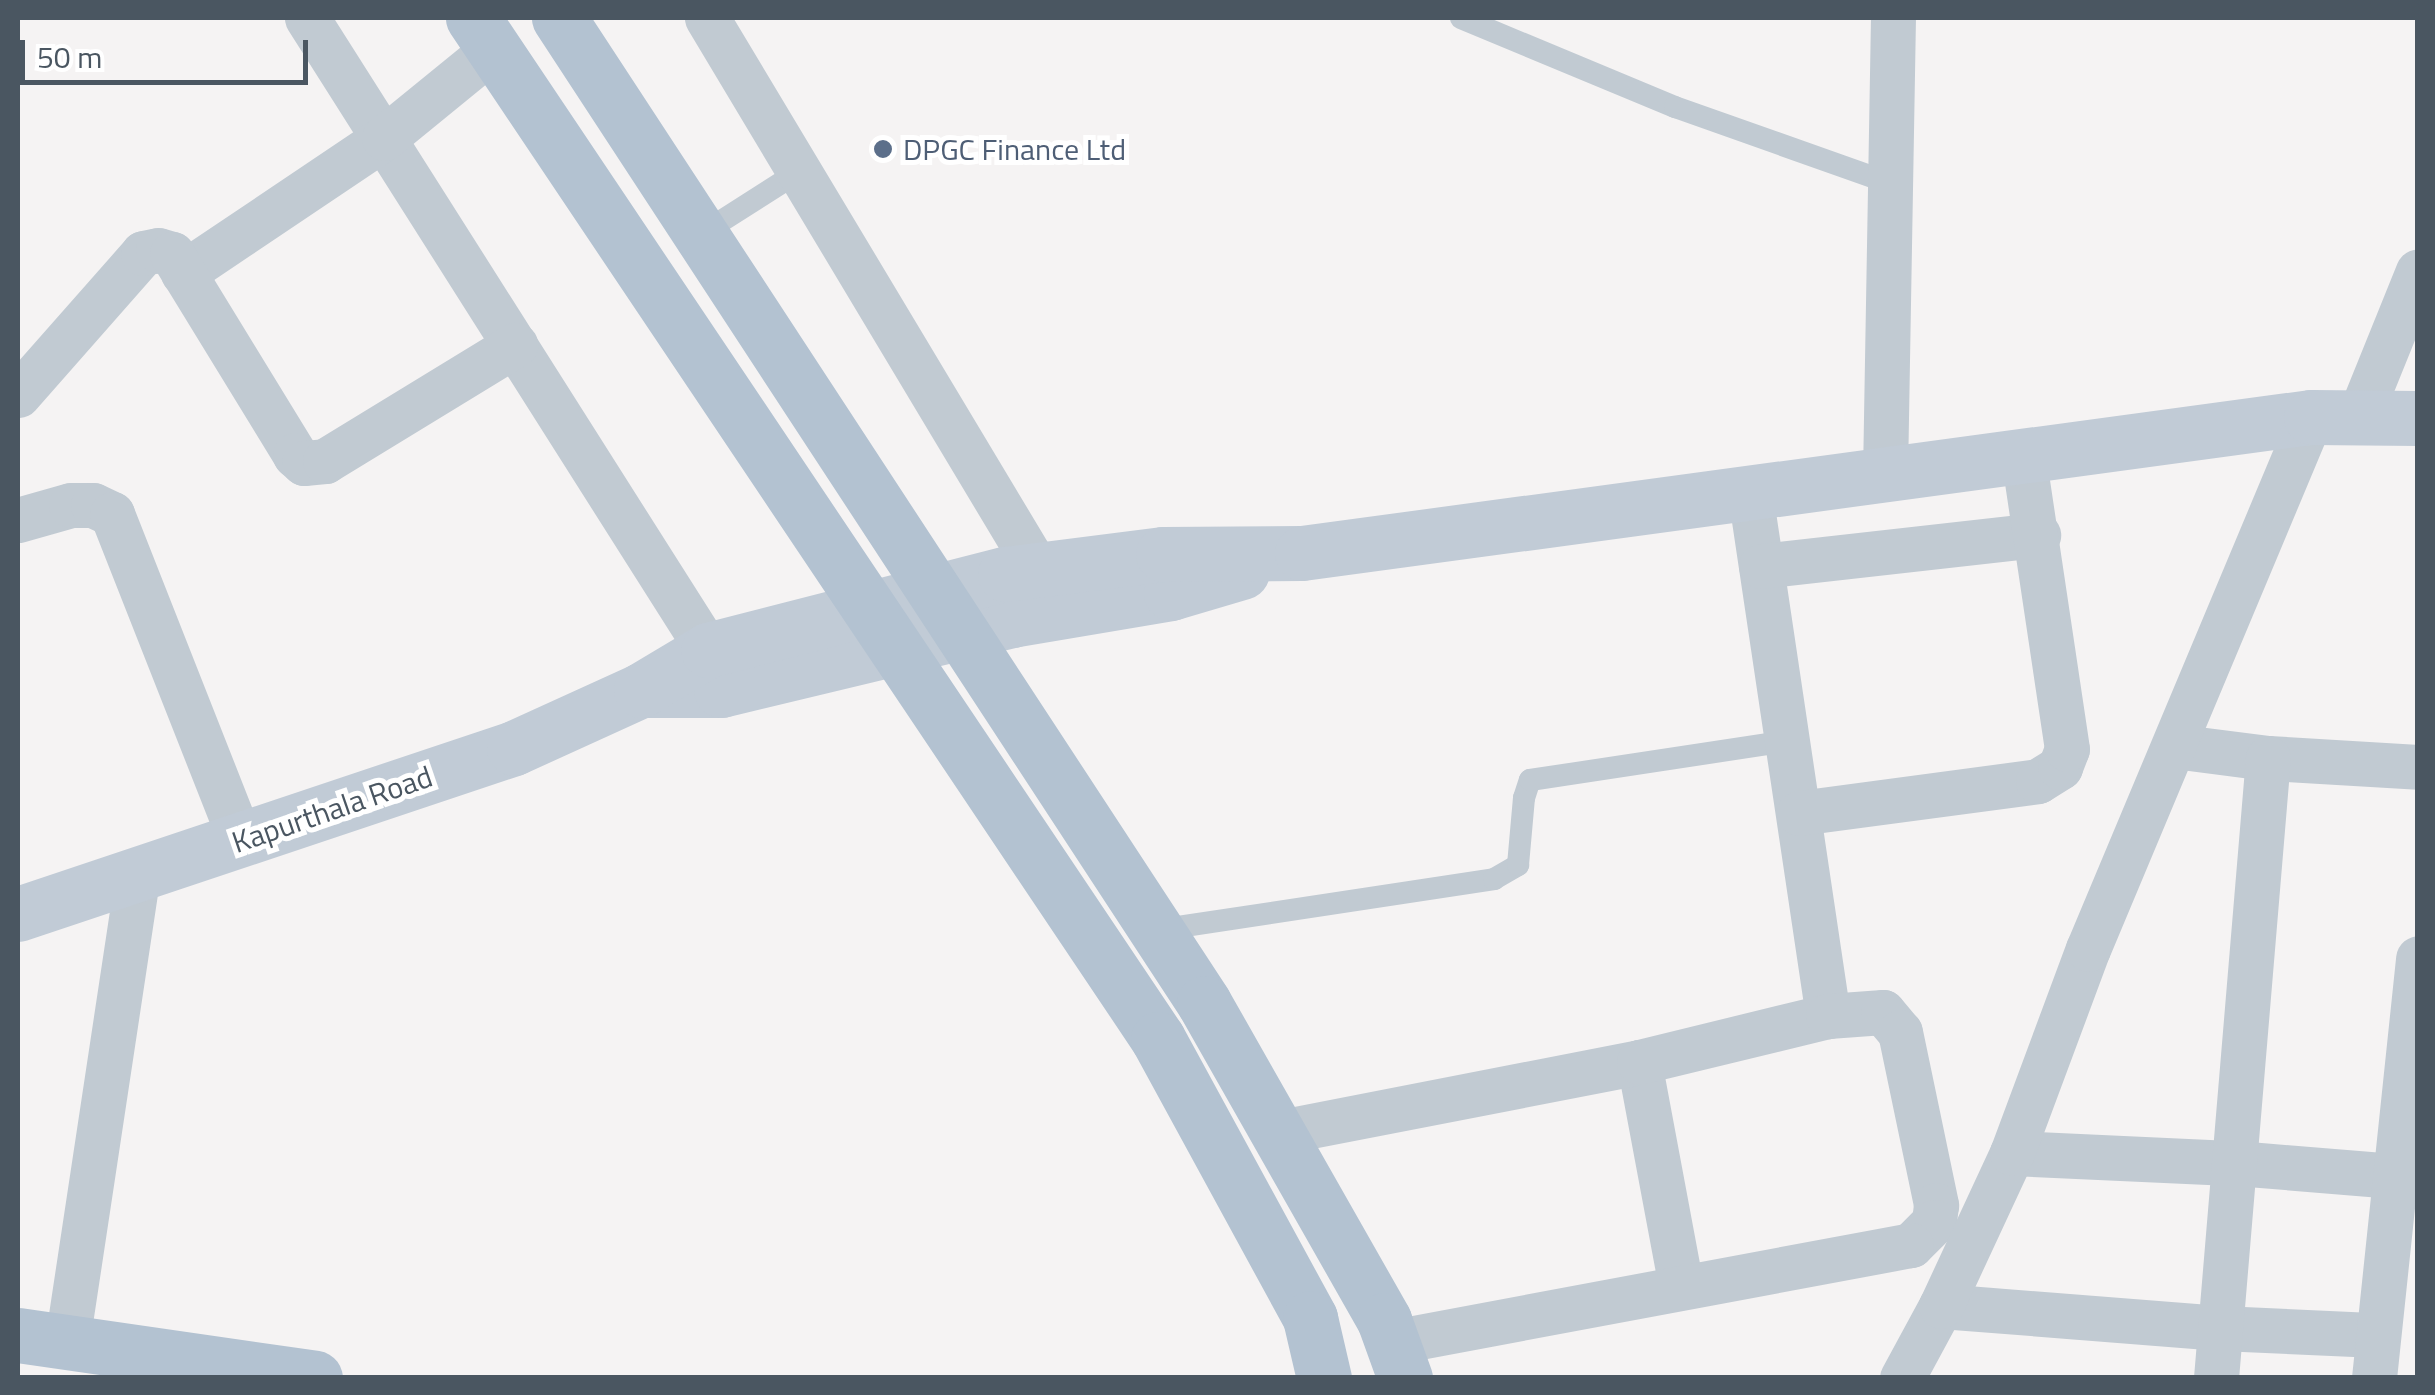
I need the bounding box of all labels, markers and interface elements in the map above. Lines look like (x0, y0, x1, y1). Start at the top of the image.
scale bar (25, 20, 312, 82)
text: 50 m (37, 34, 102, 80)
place label: DPGC Finance Ltd (903, 131, 1126, 167)
marker: DPGC Finance Ltd (872, 138, 894, 160)
street label: Kapurthala Road (227, 758, 437, 860)

